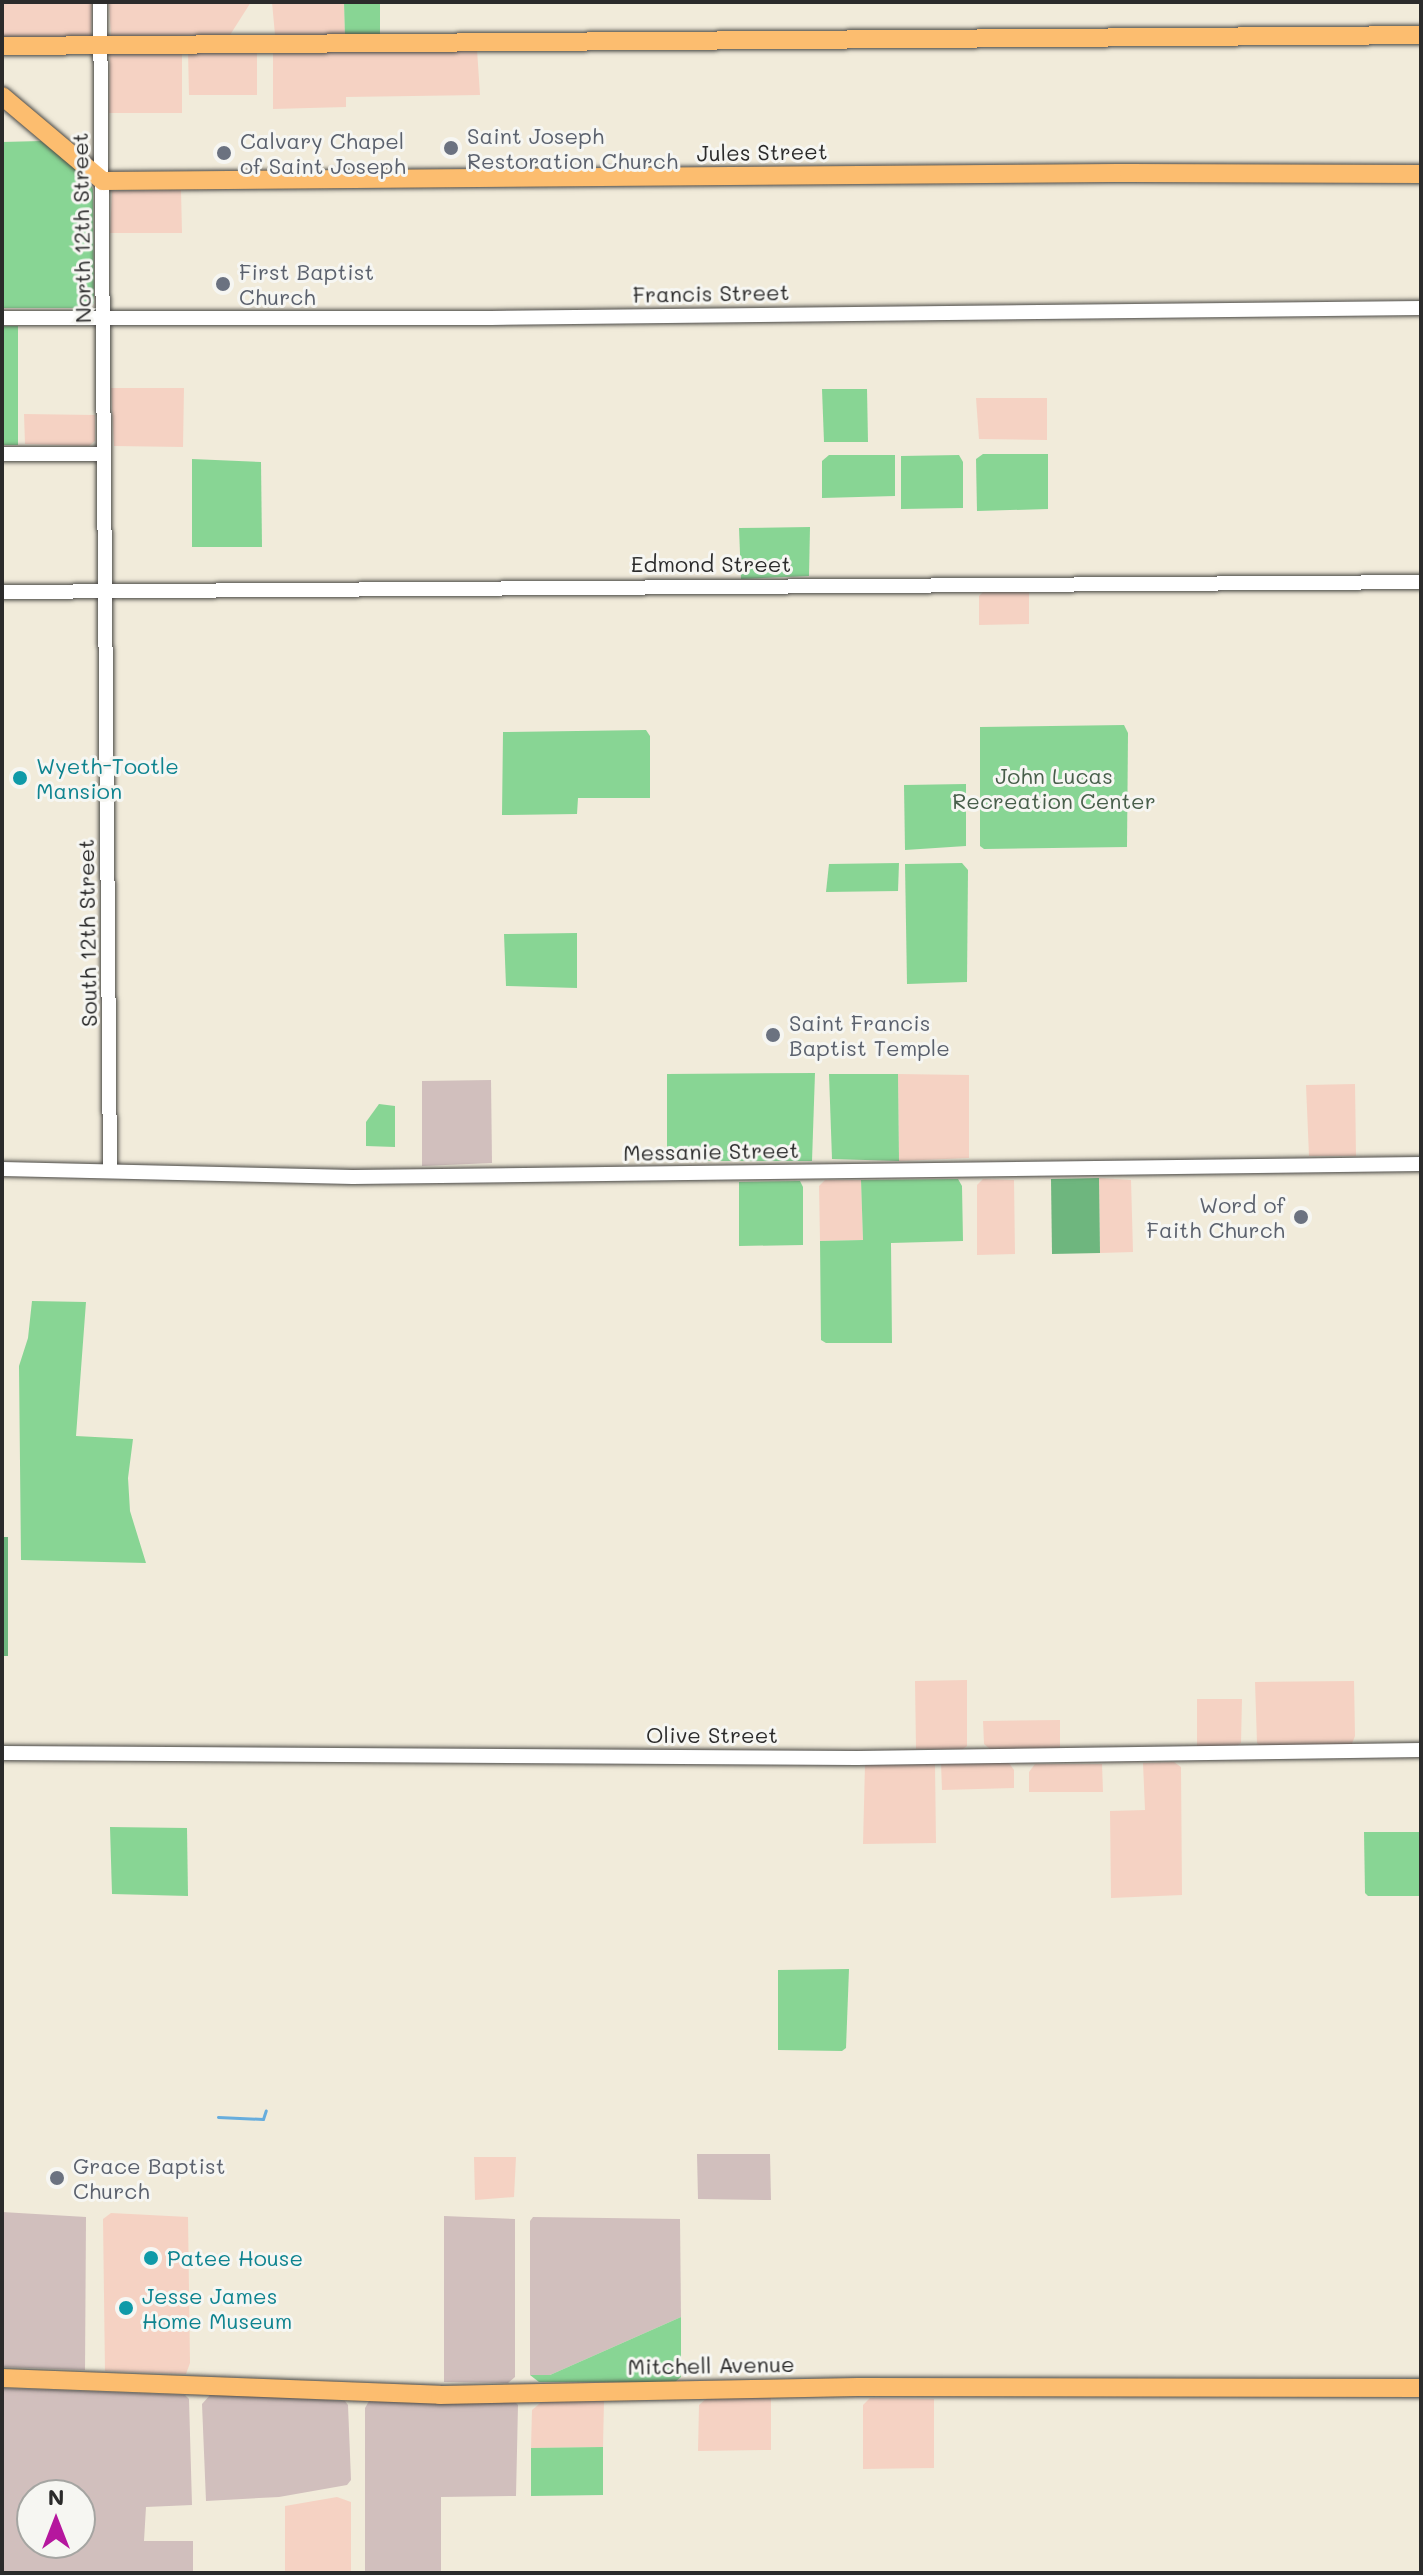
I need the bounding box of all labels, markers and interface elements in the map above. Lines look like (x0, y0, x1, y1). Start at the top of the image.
place label: Saint Joseph Restoration Church (467, 122, 678, 174)
place label: Calvary Chapel of Saint Joseph (240, 127, 406, 178)
street label: North 12th Street (66, 132, 96, 324)
street label: Jules Street (696, 138, 828, 166)
marker: Saint Joseph Restoration Church (442, 139, 460, 157)
marker: Calvary Chapel of Saint Joseph (215, 144, 233, 162)
place label: First Baptist Church (239, 258, 374, 310)
marker: First Baptist Church (214, 275, 232, 293)
street label: Francis Street (632, 278, 790, 308)
street label: Edmond Street (631, 551, 791, 577)
place label: Wyeth-Tootle Mansion (36, 752, 179, 804)
park label: John Lucas Recreation Center (952, 762, 1156, 814)
marker: Wyeth-Tootle Mansion (11, 769, 29, 787)
street label: South 12th Street (72, 839, 102, 1027)
place label: Saint Francis Baptist Temple (789, 1009, 950, 1060)
marker: Saint Francis Baptist Temple (764, 1026, 782, 1044)
street label: Messanie Street (623, 1136, 799, 1166)
place label: Word of Faith Church (1147, 1191, 1285, 1242)
marker: Word of Faith Church (1292, 1208, 1310, 1226)
street label: Olive Street (646, 1722, 778, 1748)
place label: Grace Baptist Church (73, 2152, 225, 2204)
marker: Grace Baptist Church (48, 2169, 66, 2187)
place label: Patee House (167, 2245, 303, 2271)
marker: Patee House (142, 2249, 160, 2267)
place label: Jesse James Home Museum (142, 2282, 292, 2334)
marker: Jesse James Home Museum (117, 2299, 135, 2317)
street label: Mitchell Avenue (627, 2350, 795, 2380)
north arrow (16, 2479, 96, 2559)
text: N (48, 2482, 64, 2511)

